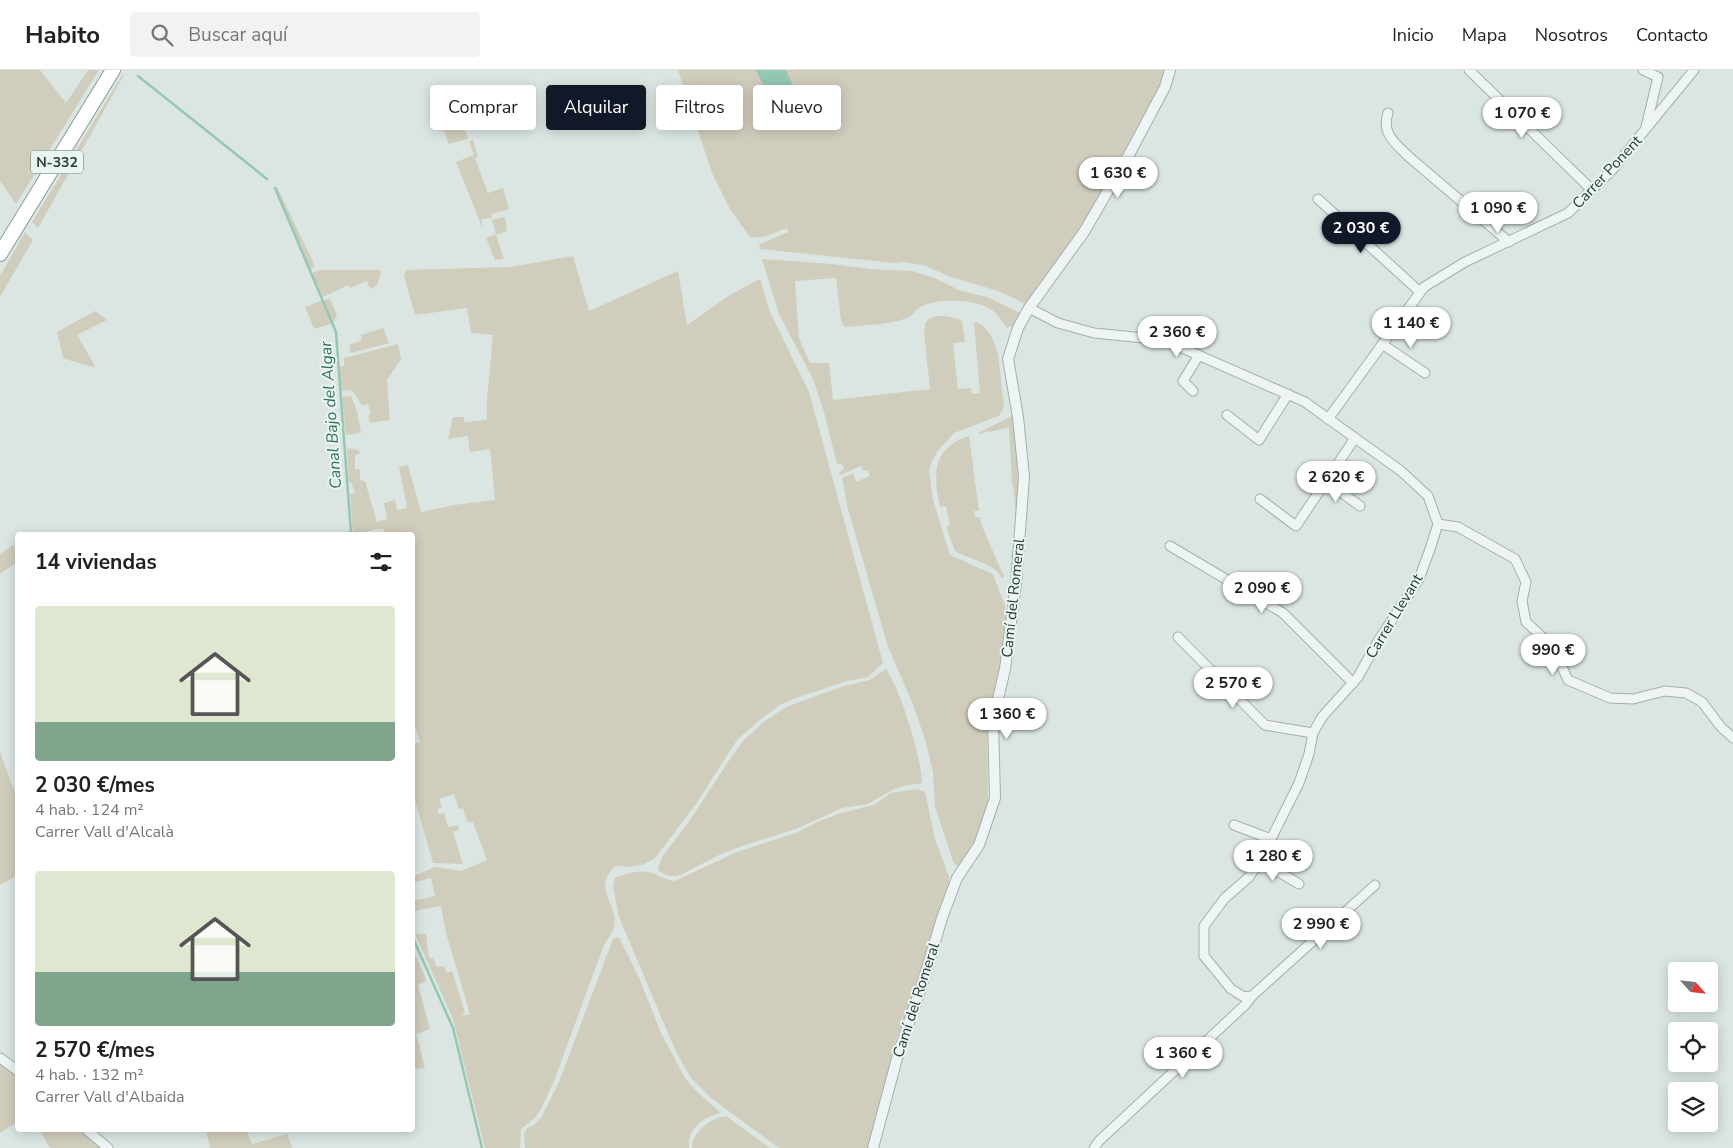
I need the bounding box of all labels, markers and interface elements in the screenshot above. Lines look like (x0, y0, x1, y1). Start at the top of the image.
search box (130, 12, 480, 57)
text: Habito (25, 19, 100, 51)
icon: search (148, 21, 176, 49)
text: Buscar aquí (188, 22, 287, 48)
text: Inicio (1392, 23, 1434, 47)
text: Mapa (1462, 23, 1507, 47)
text: Nosotros (1535, 23, 1608, 47)
text: Contacto (1636, 23, 1708, 47)
chip: Comprar (430, 85, 536, 130)
chip: Alquilar (546, 85, 646, 130)
chip: Filtros (656, 85, 743, 130)
chip: Nuevo (753, 85, 841, 130)
pin: 1 070 € (1476, 97, 1568, 139)
text: 1 070 € (1494, 102, 1550, 124)
street label: Carrer Ponent (1568, 130, 1647, 213)
road number: N-332 (31, 150, 83, 174)
pin: 1 630 € (1072, 156, 1164, 199)
text: 1 630 € (1090, 162, 1146, 184)
pin: 1 090 € (1452, 191, 1544, 234)
text: 1 090 € (1470, 197, 1526, 219)
pin: 2 030 € (1315, 212, 1407, 254)
text: 2 030 € (1333, 217, 1389, 239)
pin: 1 140 € (1365, 306, 1457, 349)
text: 1 140 € (1383, 312, 1439, 334)
pin: 2 360 € (1131, 316, 1223, 358)
text: 2 360 € (1149, 321, 1205, 343)
water label: Canal Bajo del Algar (315, 339, 347, 490)
pin: 2 620 € (1290, 460, 1382, 503)
text: 2 620 € (1308, 466, 1364, 488)
street label: Camí del Romeral (997, 537, 1029, 659)
text: 14 viviendas (35, 548, 157, 576)
icon: filters (367, 548, 395, 576)
street label: Carrer Llevant (1361, 569, 1428, 662)
pin: 2 090 € (1216, 572, 1308, 614)
text: 2 090 € (1234, 577, 1290, 599)
pin: 990 € (1518, 634, 1588, 676)
icon: home (170, 639, 260, 729)
text: 990 € (1532, 639, 1574, 661)
pin: 2 570 € (1187, 666, 1279, 709)
text: 2 570 € (1205, 672, 1261, 694)
pin: 1 360 € (961, 698, 1053, 740)
text: 1 360 € (979, 703, 1035, 725)
text: 2 030 €/mes (35, 771, 155, 799)
text: 4 hab. · 124 m² (35, 799, 143, 821)
text: Carrer Vall d'Alcalà (35, 821, 174, 843)
pin: 1 280 € (1227, 840, 1319, 882)
text: 1 280 € (1245, 845, 1301, 867)
icon: home (170, 904, 260, 994)
pin: 2 990 € (1275, 908, 1367, 950)
text: 2 990 € (1293, 913, 1349, 935)
street label: Camí del Romeral (888, 939, 944, 1060)
north arrow (1668, 962, 1718, 1012)
map controls (1668, 962, 1718, 1132)
button: locate (1668, 1022, 1718, 1072)
text: 2 570 €/mes (35, 1036, 155, 1064)
pin: 1 360 € (1137, 1036, 1229, 1079)
text: 1 360 € (1155, 1042, 1211, 1064)
text: 4 hab. · 132 m² (35, 1064, 143, 1086)
button: layers (1668, 1082, 1718, 1132)
text: Carrer Vall d'Albaida (35, 1086, 184, 1108)

